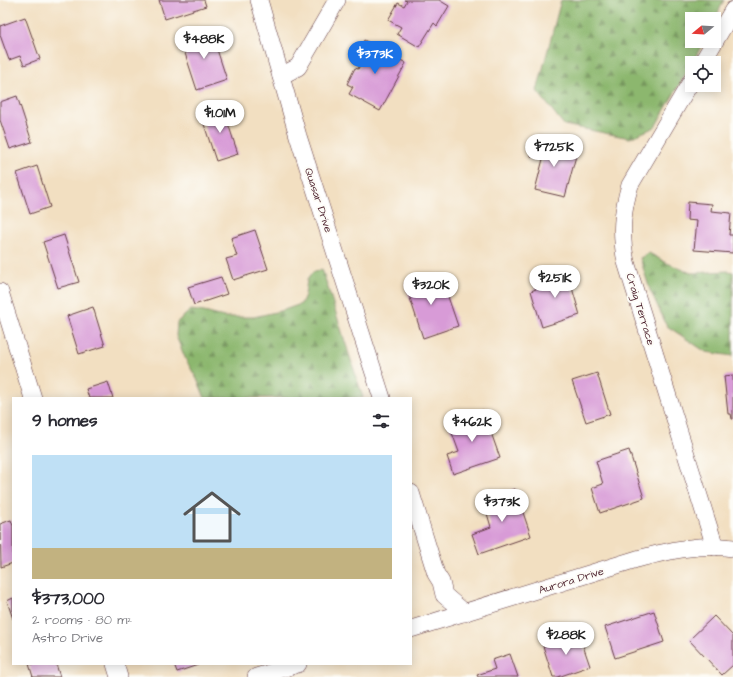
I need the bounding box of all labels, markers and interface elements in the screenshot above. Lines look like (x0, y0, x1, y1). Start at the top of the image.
north arrow (685, 12, 721, 48)
map controls (685, 12, 721, 92)
pin: $488K (176, 26, 232, 60)
text: $488K (184, 30, 224, 48)
pin: $373K (347, 41, 403, 75)
text: $373K (357, 45, 393, 63)
button: locate (685, 56, 721, 92)
pin: $1.01M (187, 100, 253, 134)
text: $1.01M (204, 104, 236, 122)
pin: $725K (526, 134, 582, 168)
text: $725K (534, 138, 574, 156)
street label: Quasar Drive (301, 166, 336, 234)
pin: $251K (527, 265, 583, 299)
text: $251K (538, 269, 572, 287)
street label: Craig Terrace (621, 271, 659, 347)
pin: $320K (403, 272, 459, 306)
text: $320K (412, 276, 450, 294)
text: 9 homes (32, 409, 97, 433)
pin: $462K (444, 409, 500, 443)
icon: filters (370, 410, 392, 432)
text: $462K (452, 413, 492, 431)
icon: home (176, 481, 248, 553)
pin: $373K (474, 489, 530, 523)
text: $373K (484, 493, 520, 511)
street label: Aurora Drive (537, 563, 606, 598)
text: $373,000 (32, 587, 104, 611)
text: 2 rooms · 80 m² (32, 611, 132, 629)
pin: $288K (538, 622, 594, 656)
text: $288K (546, 626, 586, 644)
text: Astro Drive (32, 629, 103, 647)

